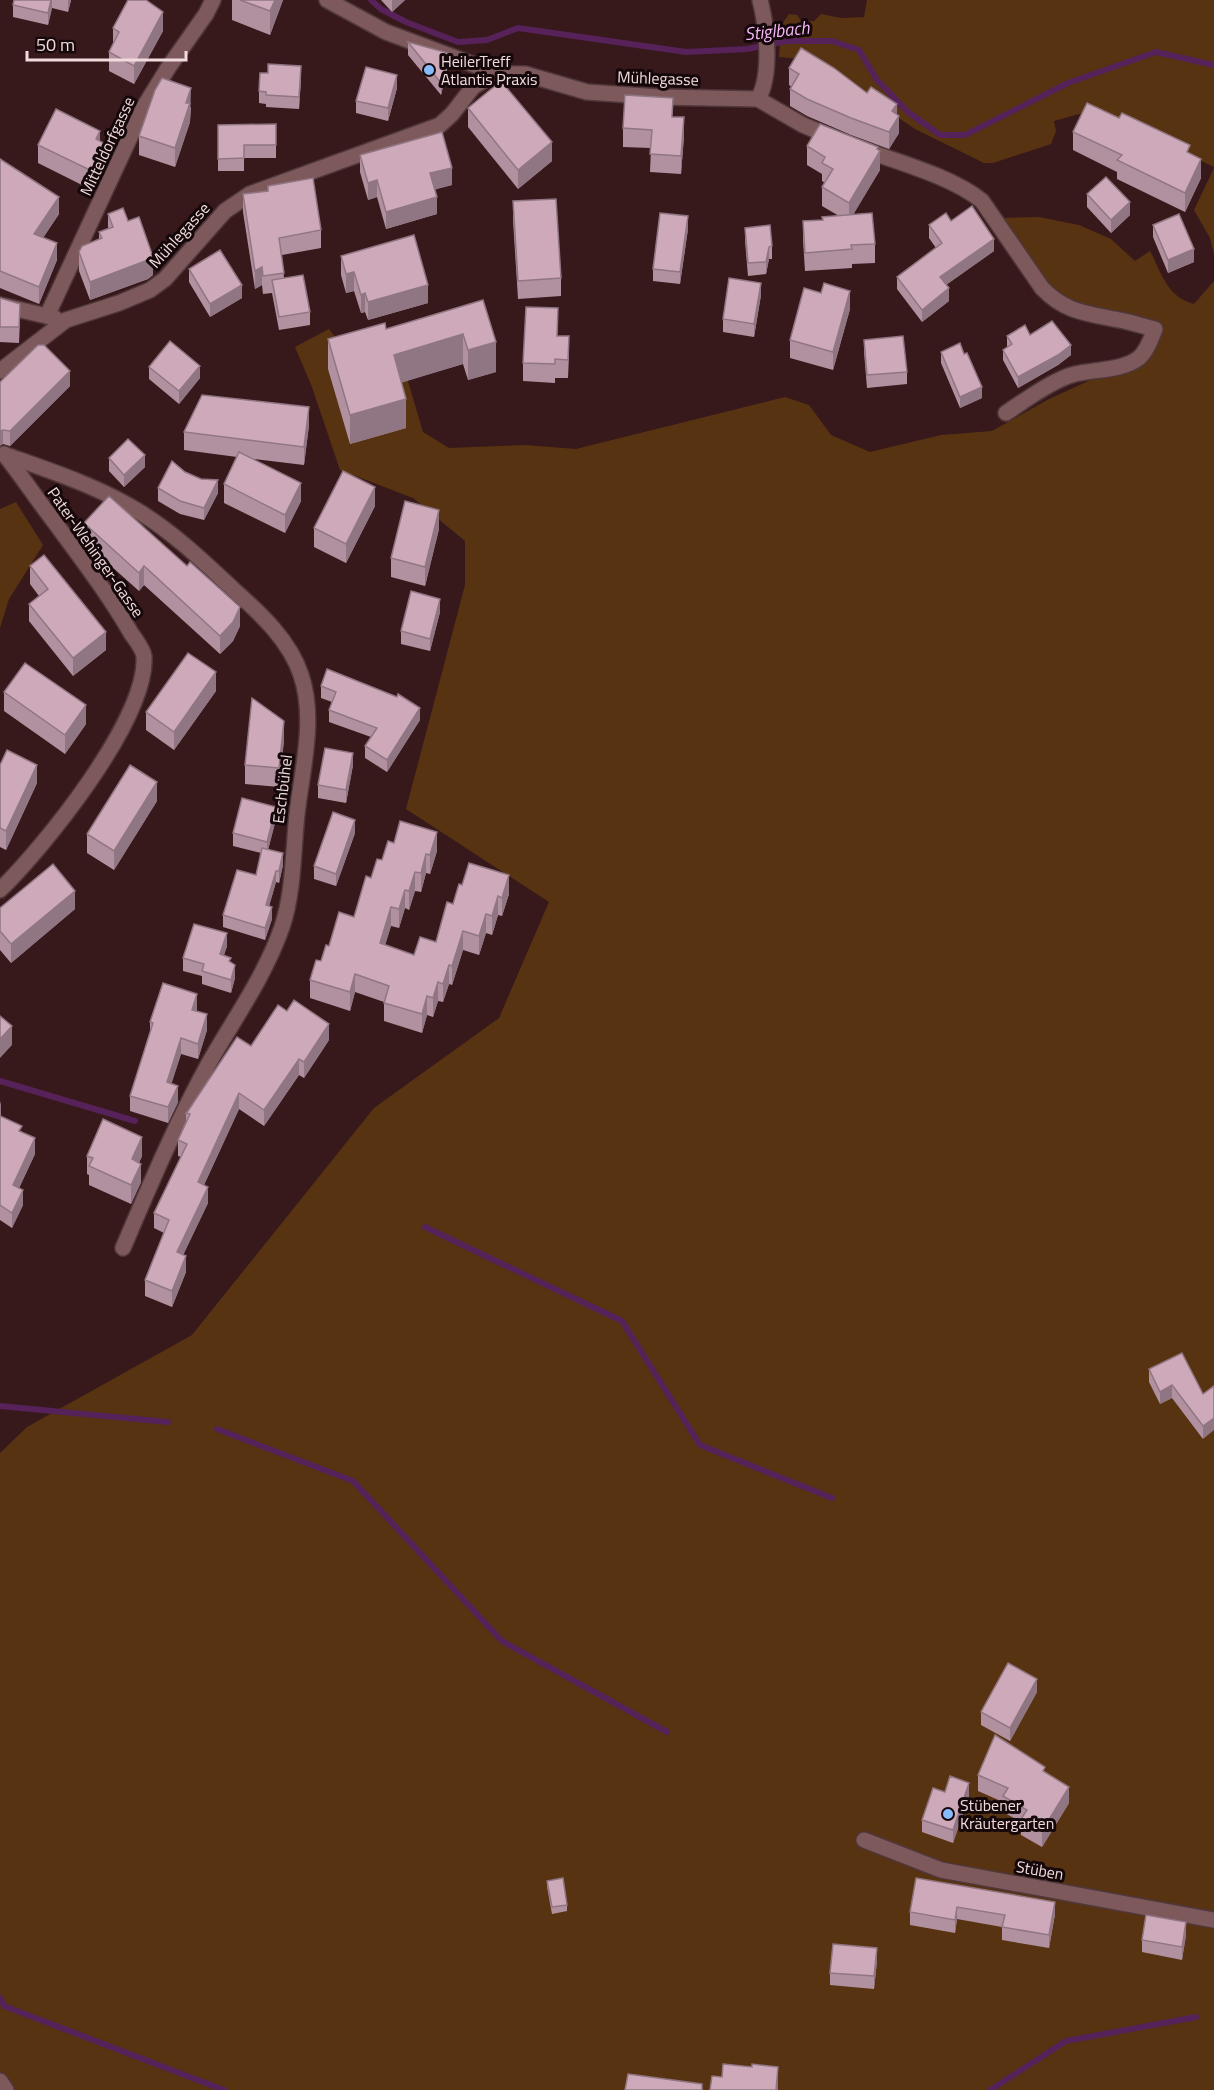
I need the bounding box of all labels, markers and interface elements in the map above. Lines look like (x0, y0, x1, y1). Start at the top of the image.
water label: Stiglbach (743, 14, 812, 47)
scale bar (27, 24, 186, 62)
text: 50 m (36, 31, 75, 58)
place label: HeilerTreff Atlantis Praxis (441, 49, 537, 91)
marker: HeilerTreff Atlantis Praxis (422, 63, 436, 77)
street label: Mühlegasse (617, 65, 699, 91)
street label: Mitteldorfgasse (74, 93, 140, 199)
street label: Mühlegasse (143, 197, 215, 273)
street label: Pater-Wehinger-Gasse (42, 482, 150, 622)
street label: Eschbühel (266, 753, 298, 825)
place label: Stübener Kräutergarten (960, 1793, 1054, 1835)
marker: Stübener Kräutergarten (941, 1807, 955, 1821)
street label: Stüben (1014, 1854, 1066, 1886)

